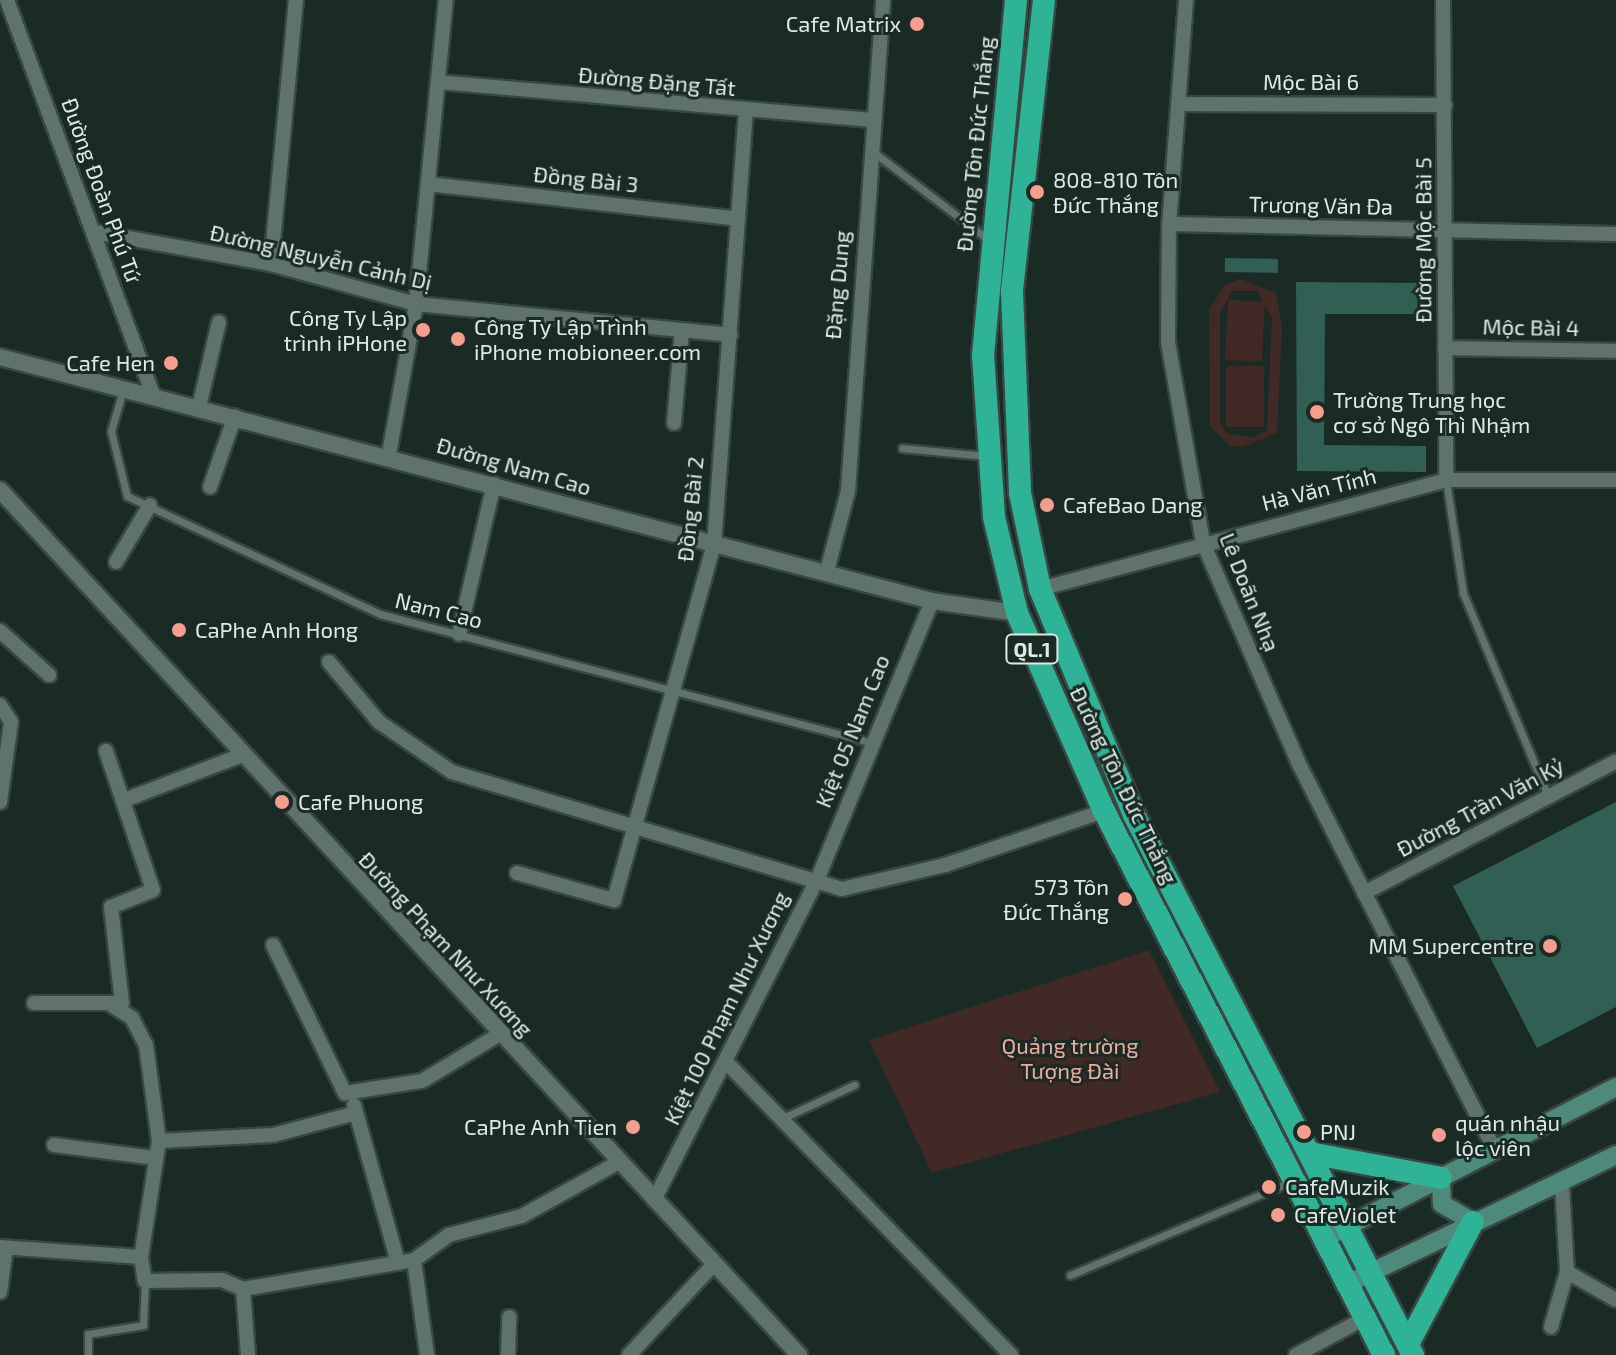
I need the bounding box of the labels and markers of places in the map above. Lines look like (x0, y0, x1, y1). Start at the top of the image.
place label: Cafe Matrix (786, 11, 901, 37)
marker: Cafe Matrix (908, 15, 926, 33)
place label: 808-810 Tôn Đức Thắng (1053, 166, 1179, 218)
marker: 808-810 Tôn Đức Thắng (1028, 183, 1046, 201)
place label: Công Ty Lập trình iPHone (284, 304, 407, 356)
place label: Công Ty Lập Trình iPhone mobioneer.com (474, 313, 701, 364)
marker: Công Ty Lập trình iPHone (414, 321, 432, 339)
marker: Công Ty Lập Trình iPhone mobioneer.com (449, 330, 467, 348)
place label: Cafe Hen (66, 350, 155, 376)
marker: Cafe Hen (162, 354, 180, 372)
place label: Trường Trung học cơ sở Ngô Thì Nhậm (1333, 386, 1531, 438)
marker: Trường Trung học cơ sở Ngô Thì Nhậm (1308, 403, 1326, 421)
place label: CafeBao Dang (1063, 492, 1202, 518)
marker: CafeBao Dang (1038, 496, 1056, 514)
place label: CaPhe Anh Hong (195, 617, 359, 643)
marker: CaPhe Anh Hong (170, 621, 188, 639)
place label: Cafe Phuong (298, 789, 423, 815)
marker: Cafe Phuong (273, 793, 291, 811)
place label: 573 Tôn Đức Thắng (1003, 873, 1109, 924)
marker: 573 Tôn Đức Thắng (1116, 890, 1134, 908)
place label: MM Supercentre (1369, 933, 1534, 959)
marker: MM Supercentre (1541, 937, 1559, 955)
place label: quán nhậu lộc viên (1455, 1109, 1560, 1160)
place label: CaPhe Anh Tien (463, 1114, 617, 1140)
marker: CaPhe Anh Tien (624, 1118, 642, 1136)
place label: PNJ (1320, 1119, 1356, 1145)
marker: PNJ (1295, 1123, 1313, 1141)
marker: quán nhậu lộc viên (1430, 1126, 1448, 1144)
place label: CafeMuzik (1285, 1174, 1389, 1200)
marker: CafeMuzik (1260, 1178, 1278, 1196)
place label: CafeViolet (1294, 1202, 1396, 1228)
marker: CafeViolet (1269, 1206, 1287, 1224)

